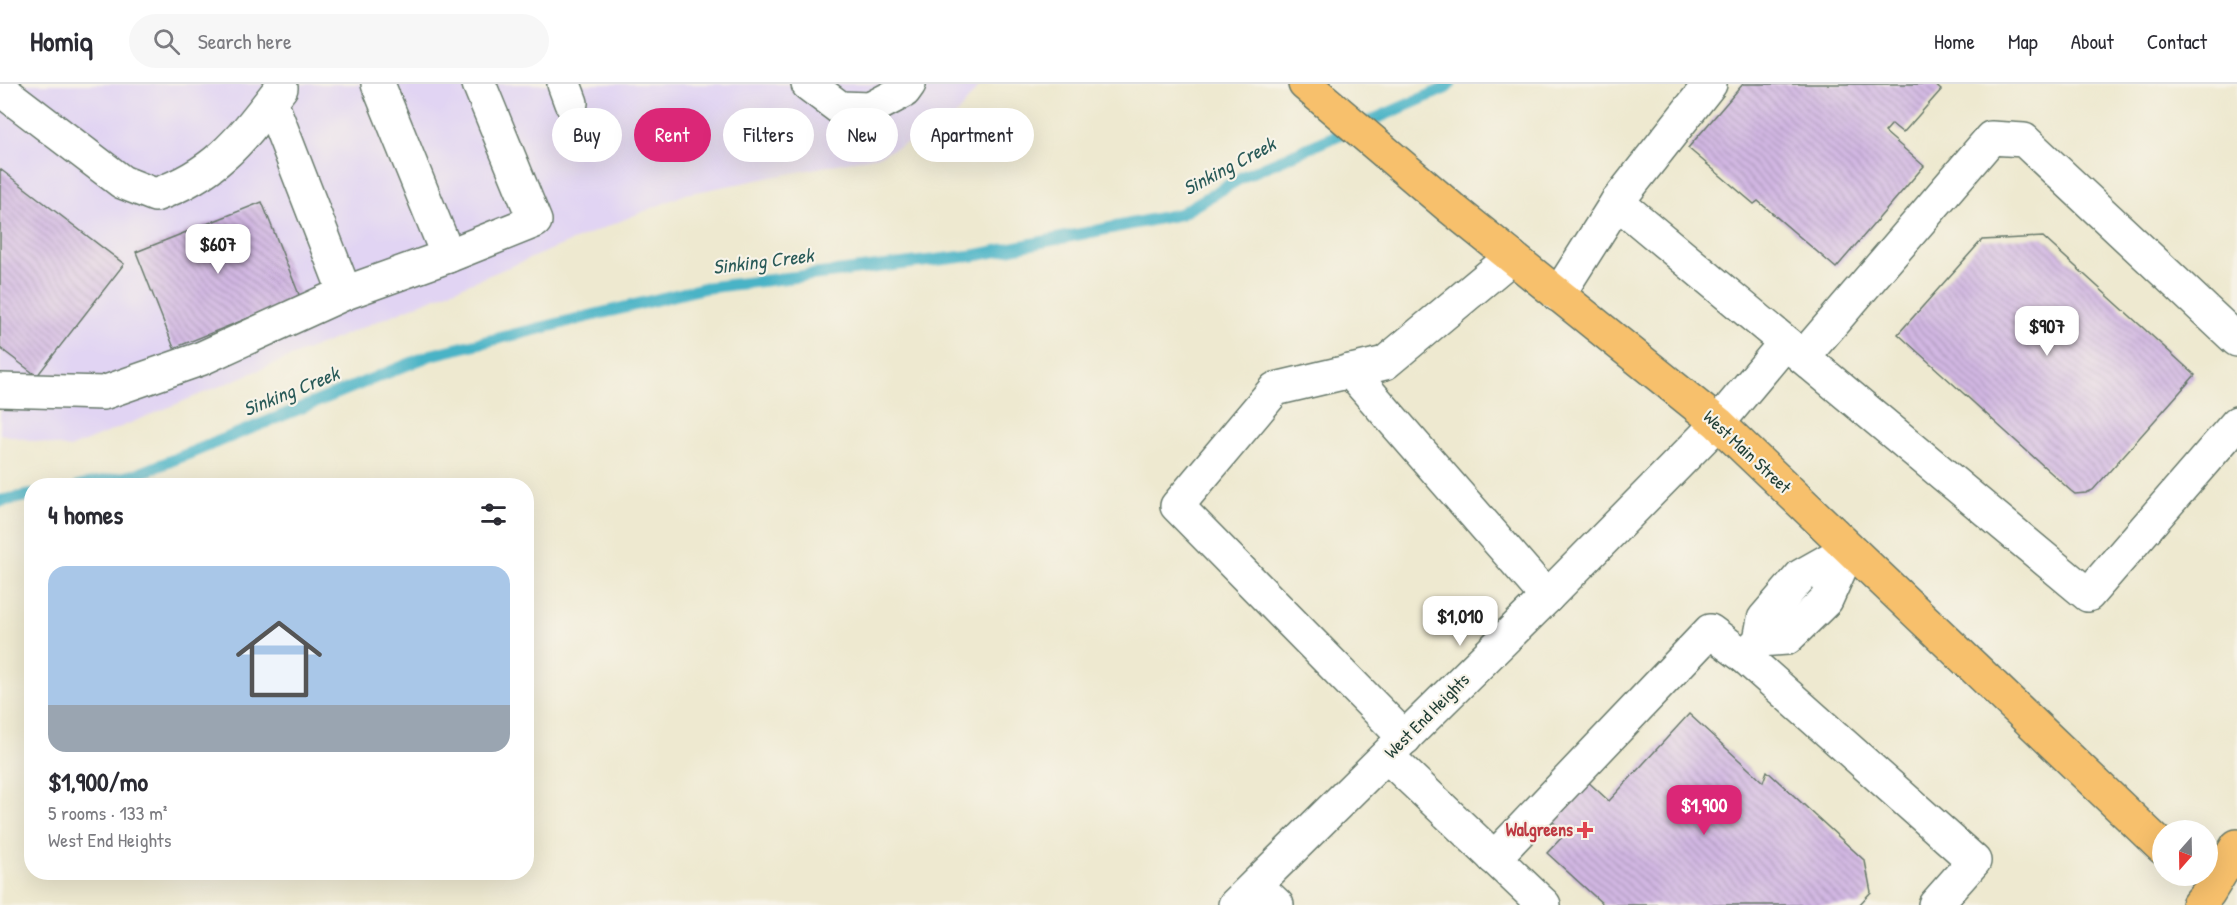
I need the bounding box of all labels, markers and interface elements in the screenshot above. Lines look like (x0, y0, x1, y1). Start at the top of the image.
search box (129, 14, 549, 68)
text: Homiq (30, 22, 93, 60)
icon: search (150, 25, 183, 58)
text: Search here (198, 26, 292, 56)
text: Home (1934, 27, 1975, 56)
text: Map (2008, 27, 2038, 56)
text: About (2071, 27, 2114, 56)
text: Contact (2147, 27, 2207, 56)
chip: Buy (552, 108, 622, 162)
chip: Rent (634, 108, 711, 162)
chip: Filters (723, 108, 814, 162)
chip: New (826, 108, 898, 162)
chip: Apartment (910, 108, 1034, 162)
water label: Sinking Creek (1178, 129, 1282, 202)
pin: $607 (182, 224, 254, 275)
text: $607 (200, 230, 236, 257)
water label: Sinking Creek (711, 241, 816, 281)
pin: $907 (2011, 306, 2083, 357)
text: $907 (2029, 312, 2065, 339)
water label: Sinking Creek (239, 358, 345, 423)
street label: West Main Street (1698, 404, 1797, 499)
text: 4 homes (48, 497, 123, 532)
icon: filters (477, 498, 510, 531)
pin: $1,010 (1411, 596, 1509, 647)
text: $1,010 (1437, 602, 1483, 629)
icon: home (225, 605, 333, 713)
street label: West End Heights (1379, 667, 1475, 764)
text: $1,900/mo (48, 764, 148, 799)
pin: $1,900 (1655, 785, 1753, 836)
text: $1,900 (1681, 791, 1727, 818)
text: 5 rooms · 133 m² (48, 799, 167, 826)
place label: Walgreens (1506, 817, 1573, 843)
north arrow (2152, 820, 2218, 886)
map controls (2152, 820, 2218, 886)
marker: Walgreens (1578, 823, 1592, 837)
text: West End Heights (48, 826, 171, 853)

